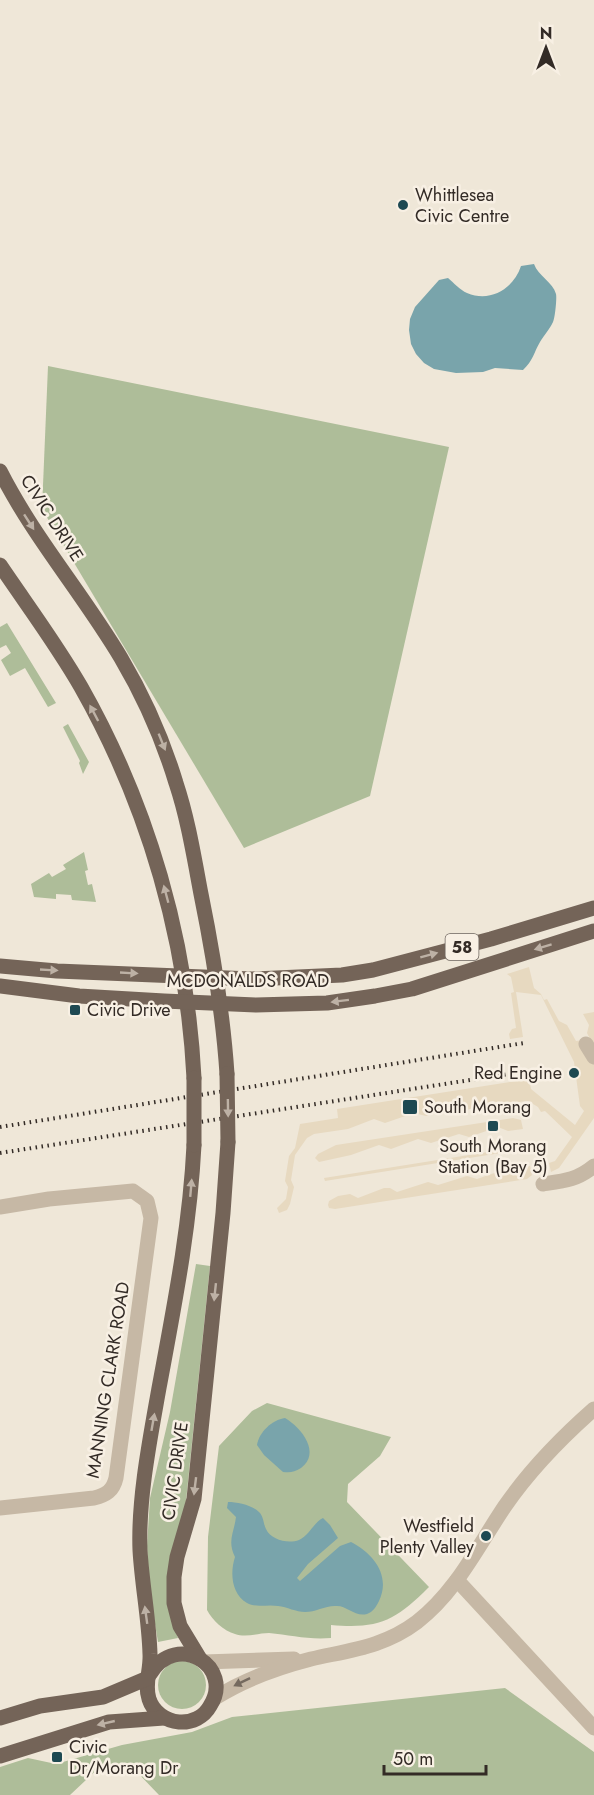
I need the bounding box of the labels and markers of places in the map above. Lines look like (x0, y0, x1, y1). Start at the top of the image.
place label: Whittlesea Civic Centre (415, 182, 509, 229)
marker: Whittlesea Civic Centre (396, 198, 410, 212)
place label: Civic Drive (87, 997, 171, 1023)
marker: Civic Drive (68, 1003, 82, 1017)
place label: Red Engine (474, 1060, 562, 1086)
marker: Red Engine (567, 1066, 581, 1080)
place label: South Morang (424, 1094, 531, 1120)
marker: South Morang (401, 1098, 419, 1116)
marker: South Morang Station (Bay 5) (486, 1119, 500, 1133)
place label: South Morang Station (Bay 5) (438, 1133, 548, 1180)
place label: Westfield Plenty Valley (380, 1513, 474, 1560)
marker: Westfield Plenty Valley (479, 1529, 493, 1543)
place label: Civic Dr/Morang Dr (69, 1734, 179, 1781)
marker: Civic Dr/Morang Dr (50, 1750, 64, 1764)

